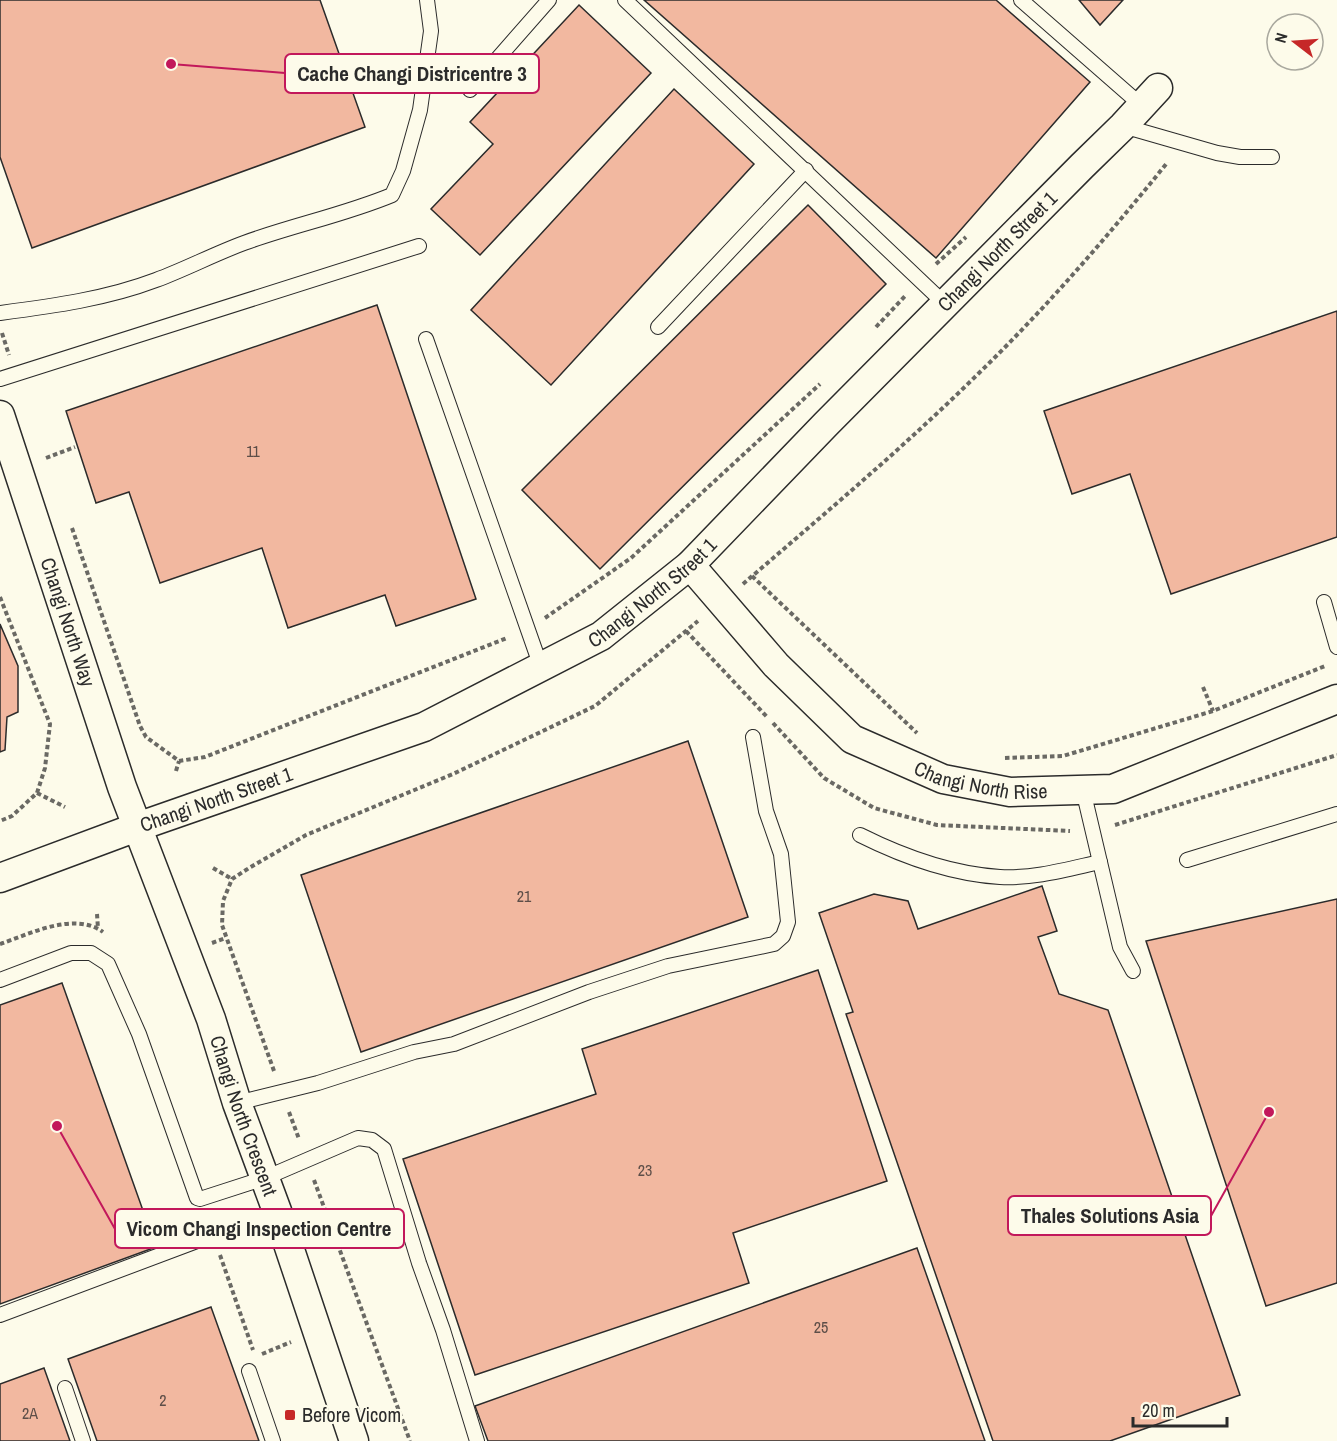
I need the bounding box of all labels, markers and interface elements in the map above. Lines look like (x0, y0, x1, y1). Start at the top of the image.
north arrow (1265, 12, 1325, 72)
text: N (1269, 30, 1293, 45)
callout: Cache Changi Districentre 3 (285, 54, 539, 93)
text: Cache Changi Districentre 3 (297, 59, 527, 88)
street label: Changi North Street 1 (931, 185, 1063, 317)
house number: 11 (246, 440, 261, 462)
street label: Changi North Street 1 (583, 532, 722, 653)
street label: Changi North Way (35, 554, 102, 691)
street label: Changi North Rise (910, 754, 1048, 805)
street label: Changi North Street 1 (136, 760, 296, 838)
house number: 21 (517, 885, 532, 907)
street label: Changi North Crescent (204, 1032, 284, 1200)
house number: 23 (638, 1159, 652, 1181)
callout: Thales Solutions Asia (1008, 1196, 1211, 1235)
text: Thales Solutions Asia (1021, 1201, 1200, 1230)
callout: Vicom Changi Inspection Centre (115, 1209, 404, 1248)
text: Vicom Changi Inspection Centre (127, 1214, 391, 1243)
house number: 25 (814, 1316, 828, 1338)
house number: 2 (159, 1389, 167, 1411)
scale bar (1133, 1390, 1228, 1428)
text: 20 m (1142, 1398, 1175, 1423)
place label: Before Vicom (302, 1401, 401, 1428)
house number: 2A (22, 1402, 38, 1424)
marker: Before Vicom (283, 1408, 297, 1422)

